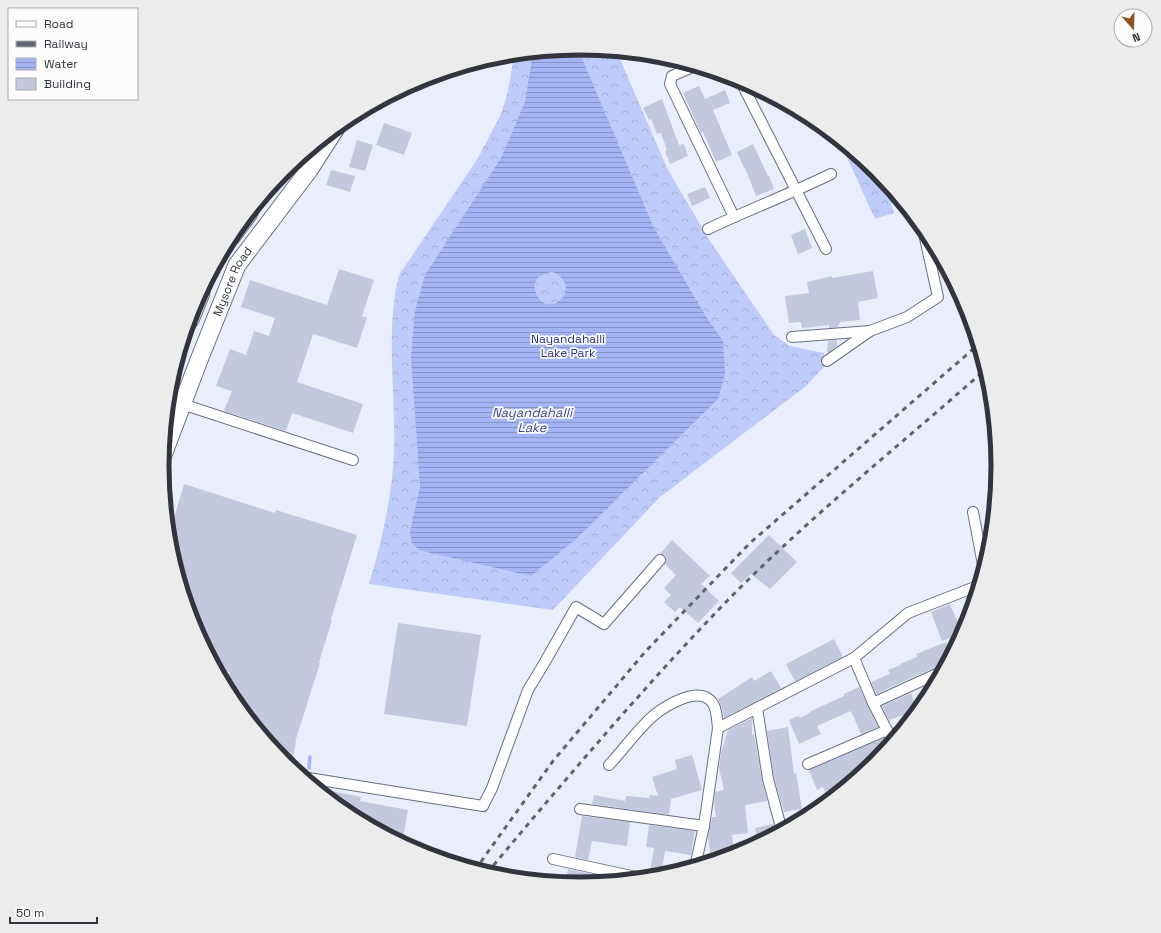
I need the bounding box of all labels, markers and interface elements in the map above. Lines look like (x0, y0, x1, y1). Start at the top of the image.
legend (8, 8, 138, 100)
north arrow (1113, 8, 1153, 48)
text: Road (44, 16, 73, 32)
text: N (1131, 30, 1142, 45)
text: Railway (44, 36, 88, 52)
text: Water (44, 56, 78, 72)
text: Building (44, 76, 91, 92)
street label: Mysore Road (209, 244, 256, 319)
park label: Nayandahalli Lake Park (531, 331, 605, 361)
water label: Nayandahalli Lake (492, 404, 574, 436)
scale bar (10, 899, 97, 925)
text: 50 m (16, 905, 44, 921)

